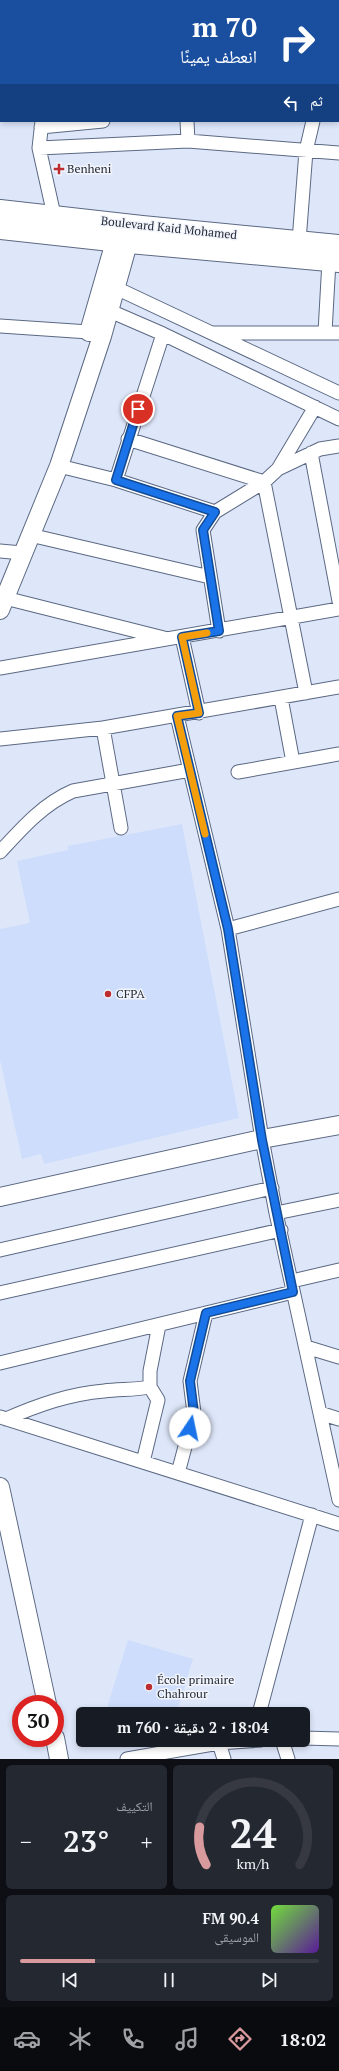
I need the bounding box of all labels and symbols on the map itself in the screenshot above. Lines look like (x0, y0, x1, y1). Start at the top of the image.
place label: Benheni (67, 161, 112, 176)
marker: Benheni (54, 164, 64, 174)
street label: Boulevard Kaid Mohamed (100, 213, 238, 242)
pin (121, 392, 155, 426)
place label: CFPA (116, 986, 146, 1001)
marker: CFPA (103, 989, 113, 999)
position arrow (169, 1407, 211, 1449)
place label: École primaire Chahrour (157, 1672, 234, 1701)
marker: École primaire Chahrour (144, 1682, 154, 1692)
speed limit sign: 30 (12, 1695, 64, 1747)

